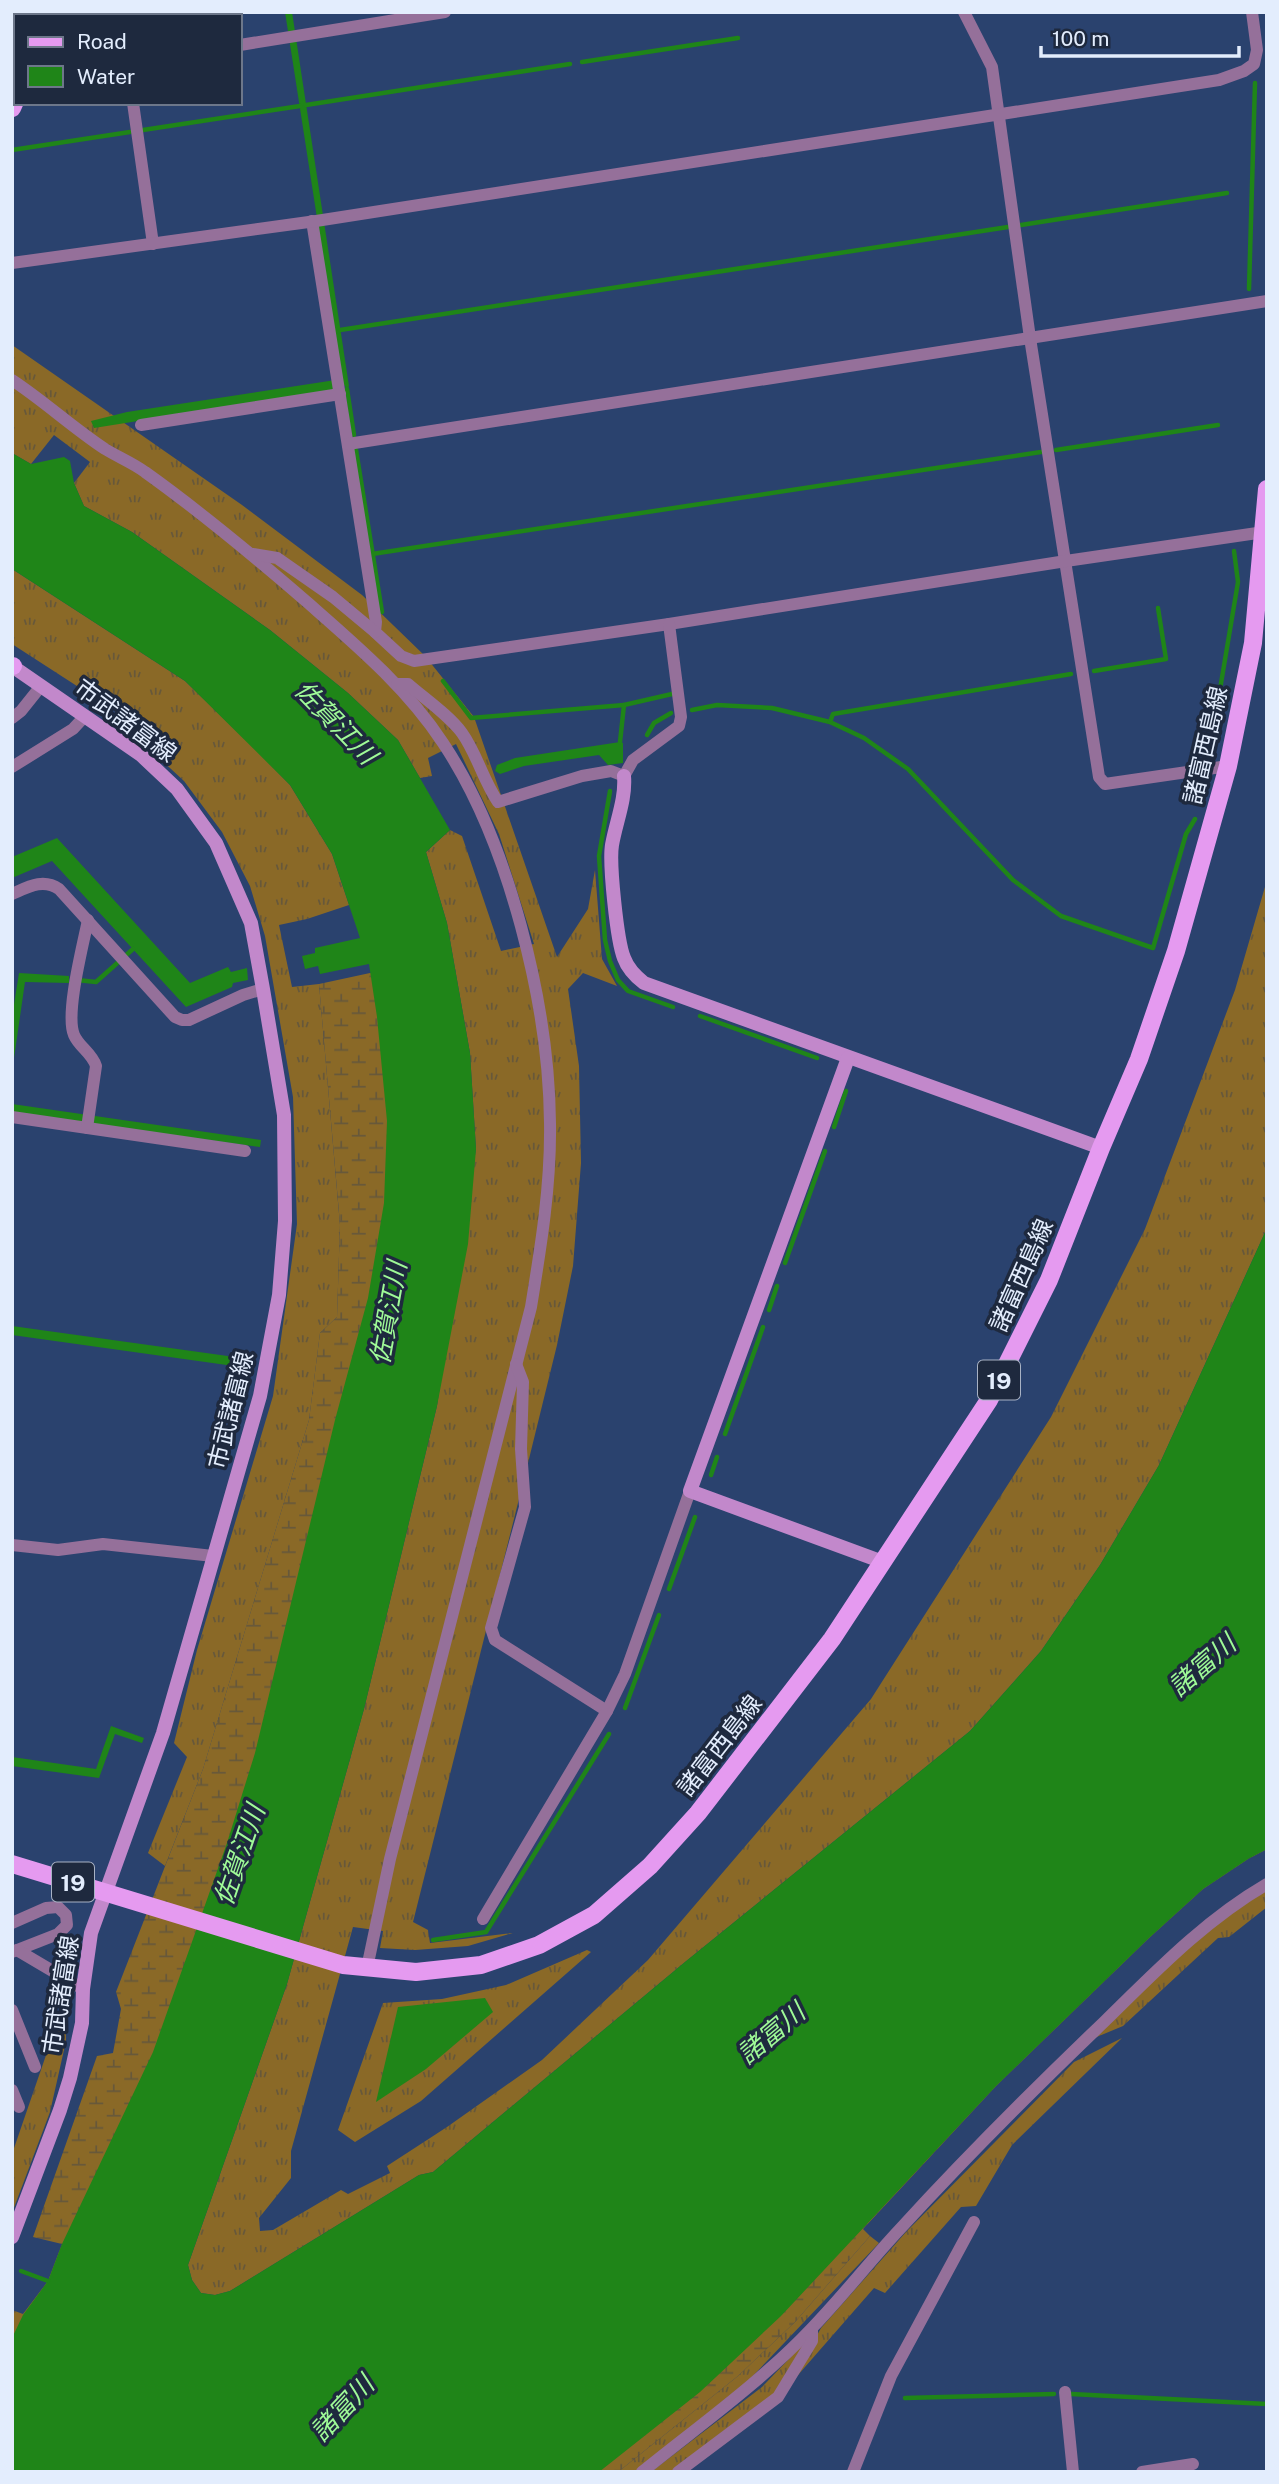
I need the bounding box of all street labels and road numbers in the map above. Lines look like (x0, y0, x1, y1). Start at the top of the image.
street label: 市武諸富線 (70, 673, 182, 767)
street label: 諸富西島線 (1178, 683, 1232, 807)
street label: 諸富西島線 (984, 1214, 1058, 1336)
street label: 市武諸富線 (202, 1348, 258, 1472)
road number: 19 (978, 1360, 1020, 1400)
street label: 諸富西島線 (671, 1689, 767, 1801)
road number: 19 (52, 1862, 94, 1901)
street label: 市武諸富線 (37, 1934, 83, 2056)

